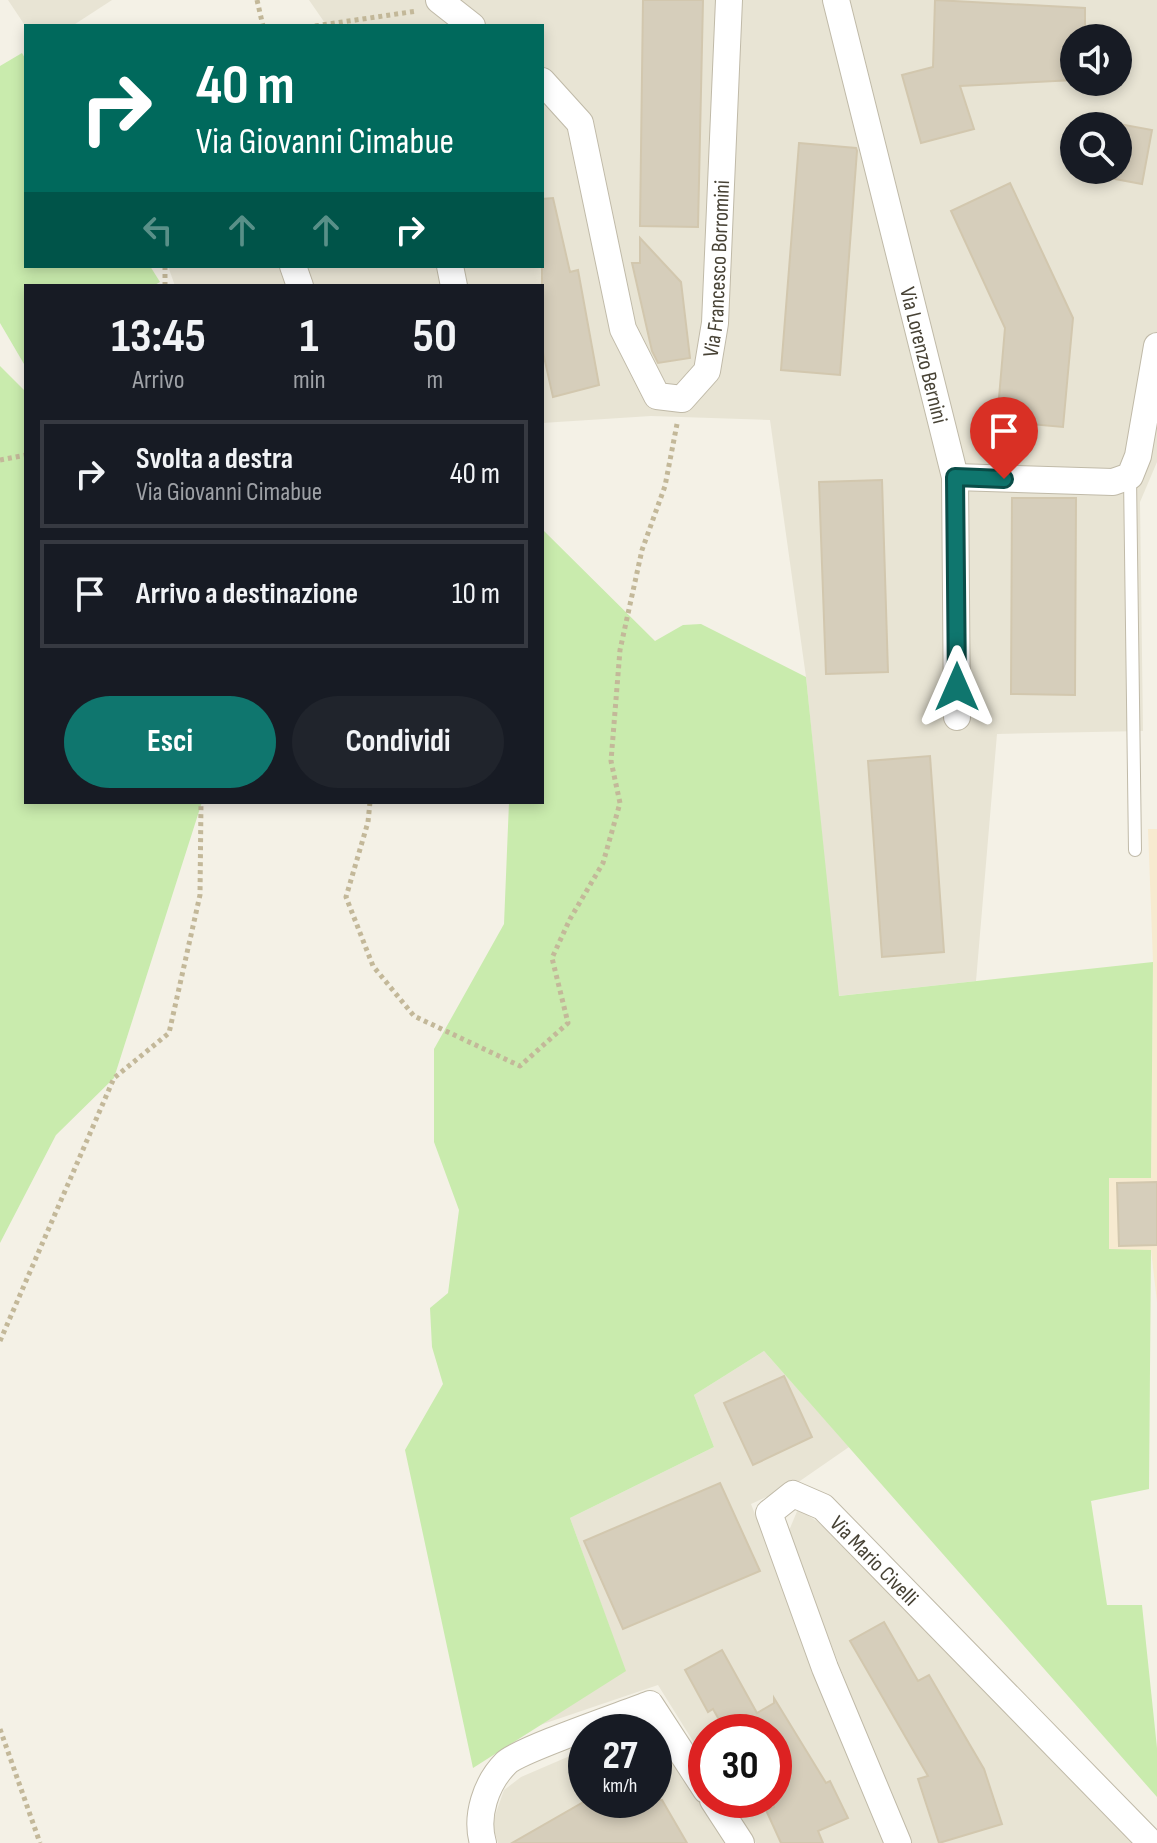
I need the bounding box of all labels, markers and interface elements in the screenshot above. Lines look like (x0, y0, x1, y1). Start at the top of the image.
map controls (1060, 24, 1132, 184)
button: sound (1060, 24, 1132, 96)
text: 40 m (196, 53, 295, 120)
icon: right (64, 56, 168, 160)
button: search (1060, 112, 1132, 184)
text: Via Giovanni Cimabue (196, 121, 454, 164)
street label: Via Francesco Borromini (698, 180, 736, 359)
icon: left (136, 208, 180, 252)
icon: ahead (220, 208, 264, 252)
icon: ahead (304, 208, 348, 252)
icon: right (388, 208, 432, 252)
street label: Via Lorenzo Bernini (893, 285, 953, 426)
text: 13:45 (111, 308, 206, 365)
text: 1 (300, 308, 319, 365)
text: 50 (413, 308, 457, 365)
text: Arrivo (132, 365, 184, 396)
text: min (293, 365, 326, 396)
text: m (426, 365, 443, 396)
pin (970, 397, 1038, 479)
icon: arrive (982, 409, 1026, 453)
text: Svolta a destra (136, 441, 293, 477)
icon: right (68, 452, 112, 496)
text: 40 m (450, 456, 500, 492)
text: Via Giovanni Cimabue (136, 477, 322, 508)
icon: arrive (68, 572, 112, 616)
text: Arrivo a destinazione (136, 576, 358, 612)
text: 10 m (452, 576, 500, 612)
position arrow (915, 645, 999, 729)
button: Esci (64, 696, 276, 788)
button: Condividi (292, 696, 504, 788)
street label: Via Mario Civelli (824, 1511, 924, 1612)
speed limit sign: 30 (688, 1714, 792, 1818)
text: 27 (603, 1732, 637, 1780)
text: km/h (603, 1774, 637, 1798)

